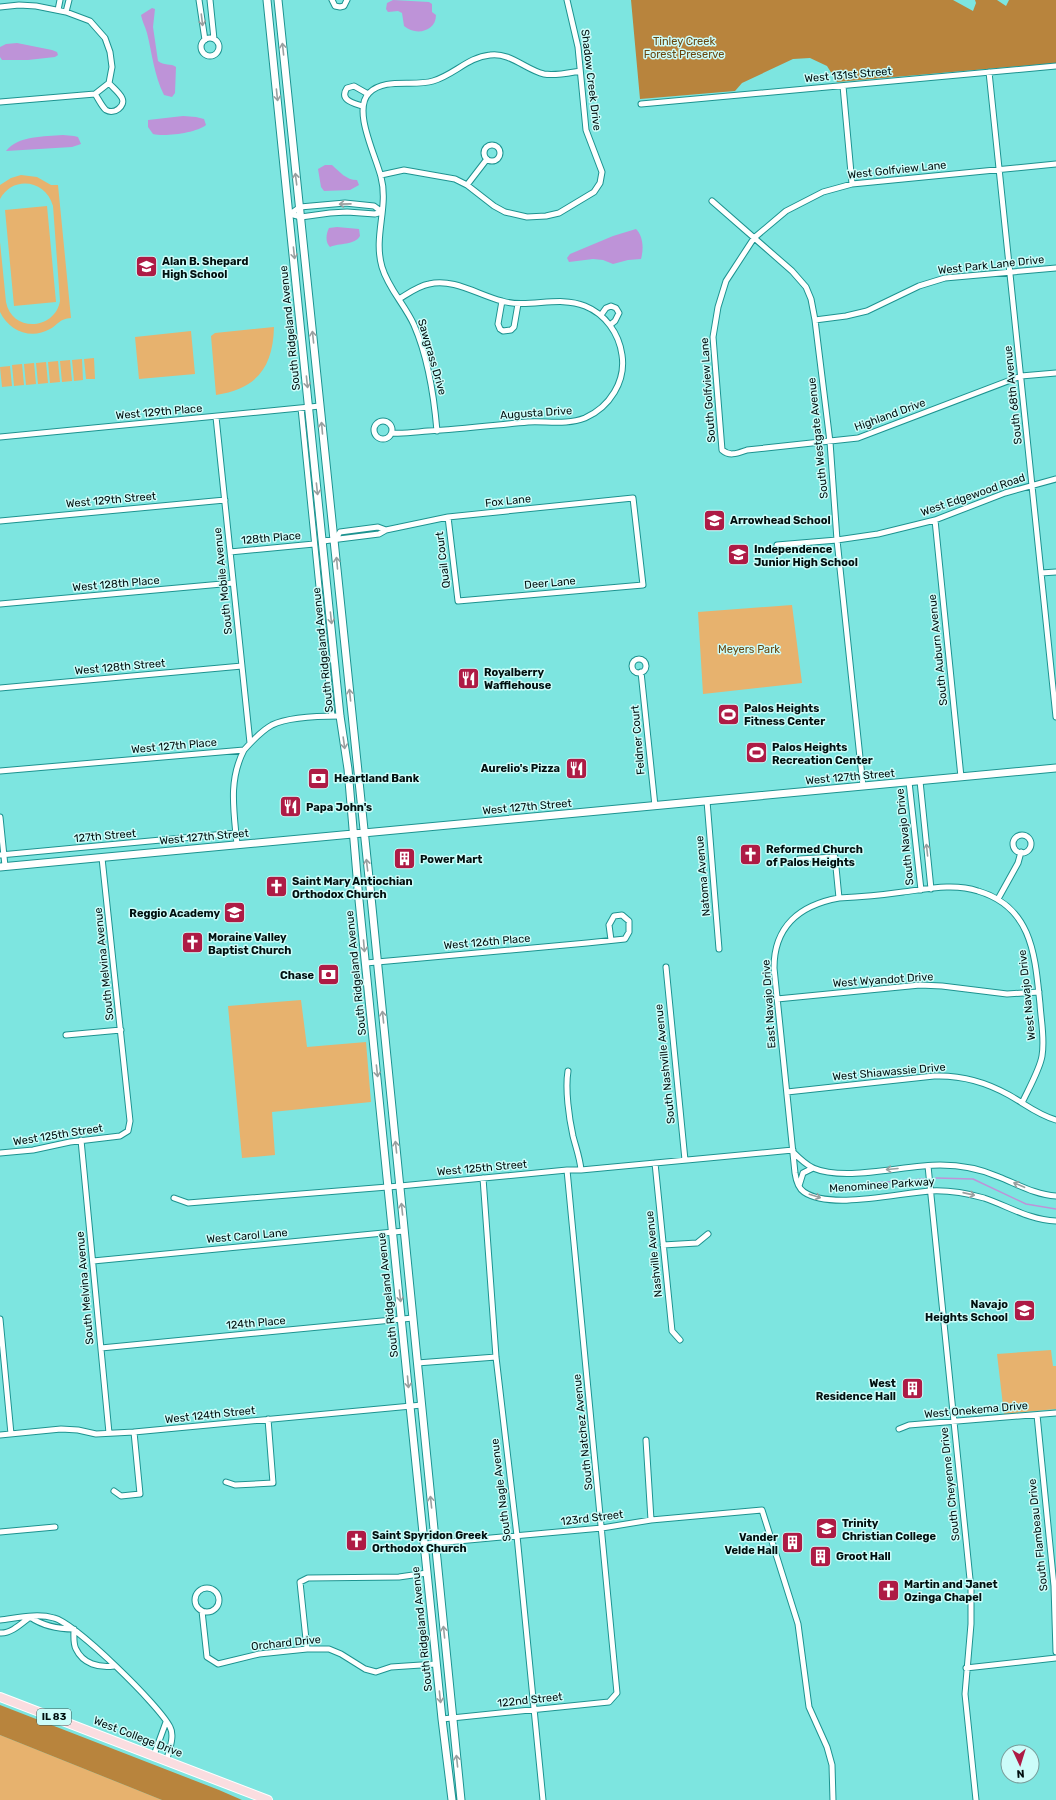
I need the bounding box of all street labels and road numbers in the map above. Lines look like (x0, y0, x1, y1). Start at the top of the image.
street label: Shadow Creek Drive (578, 29, 604, 131)
street label: West 131st Street (804, 65, 893, 85)
street label: West Golfview Lane (847, 158, 947, 182)
street label: West Park Lane Drive (937, 253, 1045, 277)
street label: South Ridgeland Avenue (277, 265, 303, 391)
street label: Sawgrass Drive (415, 317, 449, 397)
street label: South Golfview Lane (698, 337, 718, 443)
street label: South 68th Avenue (1001, 345, 1025, 445)
street label: South Westgate Avenue (805, 377, 831, 499)
street label: Highland Drive (853, 396, 927, 434)
street label: West 129th Place (115, 402, 203, 422)
street label: Augusta Drive (500, 404, 572, 422)
street label: West Edgewood Road (919, 471, 1027, 519)
street label: West 129th Street (65, 490, 157, 510)
street label: Fox Lane (484, 492, 532, 510)
street label: South Mobile Avenue (211, 527, 235, 635)
street label: 128th Place (241, 529, 301, 547)
street label: Quail Court (433, 530, 453, 589)
street label: West 128th Place (72, 574, 160, 594)
street label: Deer Lane (524, 574, 576, 592)
street label: South Ridgeland Avenue (310, 587, 336, 713)
street label: South Auburn Avenue (926, 594, 950, 706)
street label: West 128th Street (74, 656, 167, 677)
street label: Feldner Court (628, 704, 648, 775)
street label: West 127th Place (131, 736, 217, 756)
street label: West 127th Street (805, 767, 896, 787)
street label: South Navajo Drive (893, 788, 917, 886)
street label: West 127th Street (482, 797, 573, 817)
street label: 127th Street (73, 827, 137, 845)
street label: West 127th Street (159, 827, 250, 847)
street label: Natoma Avenue (693, 835, 713, 917)
street label: South Melvina Avenue (92, 907, 116, 1021)
street label: South Ridgeland Avenue (343, 910, 369, 1036)
street label: West 126th Place (443, 932, 531, 952)
street label: West Navajo Drive (1016, 949, 1038, 1041)
street label: East Navajo Drive (759, 959, 779, 1049)
street label: West Wyandot Drive (832, 970, 934, 990)
street label: South Nashville Avenue (652, 1003, 678, 1125)
street label: West Shiawassie Drive (832, 1061, 946, 1083)
street label: West 125th Street (12, 1121, 104, 1149)
street label: West 125th Street (436, 1158, 528, 1178)
street label: Menominee Parkway (829, 1175, 935, 1195)
street label: Nashville Avenue (643, 1210, 665, 1298)
street label: West Carol Lane (206, 1226, 288, 1246)
street label: South Melvina Avenue (74, 1231, 96, 1345)
street label: South Ridgeland Avenue (375, 1232, 401, 1358)
street label: 124th Place (226, 1314, 286, 1332)
street label: South Natchez Avenue (570, 1373, 596, 1491)
street label: West Onekema Drive (924, 1399, 1028, 1421)
street label: West 124th Street (164, 1404, 256, 1426)
street label: South Cheyenne Drive (938, 1427, 962, 1541)
street label: South Nagle Avenue (488, 1438, 514, 1542)
street label: South Flambeau Drive (1026, 1478, 1050, 1592)
street label: 123rd Street (560, 1508, 625, 1528)
street label: South Ridgeland Avenue (409, 1566, 435, 1692)
street label: Orchard Drive (250, 1633, 322, 1653)
street label: 122nd Street (497, 1690, 564, 1710)
road number: IL 83 (37, 1709, 71, 1725)
street label: West College Drive (92, 1714, 184, 1760)

